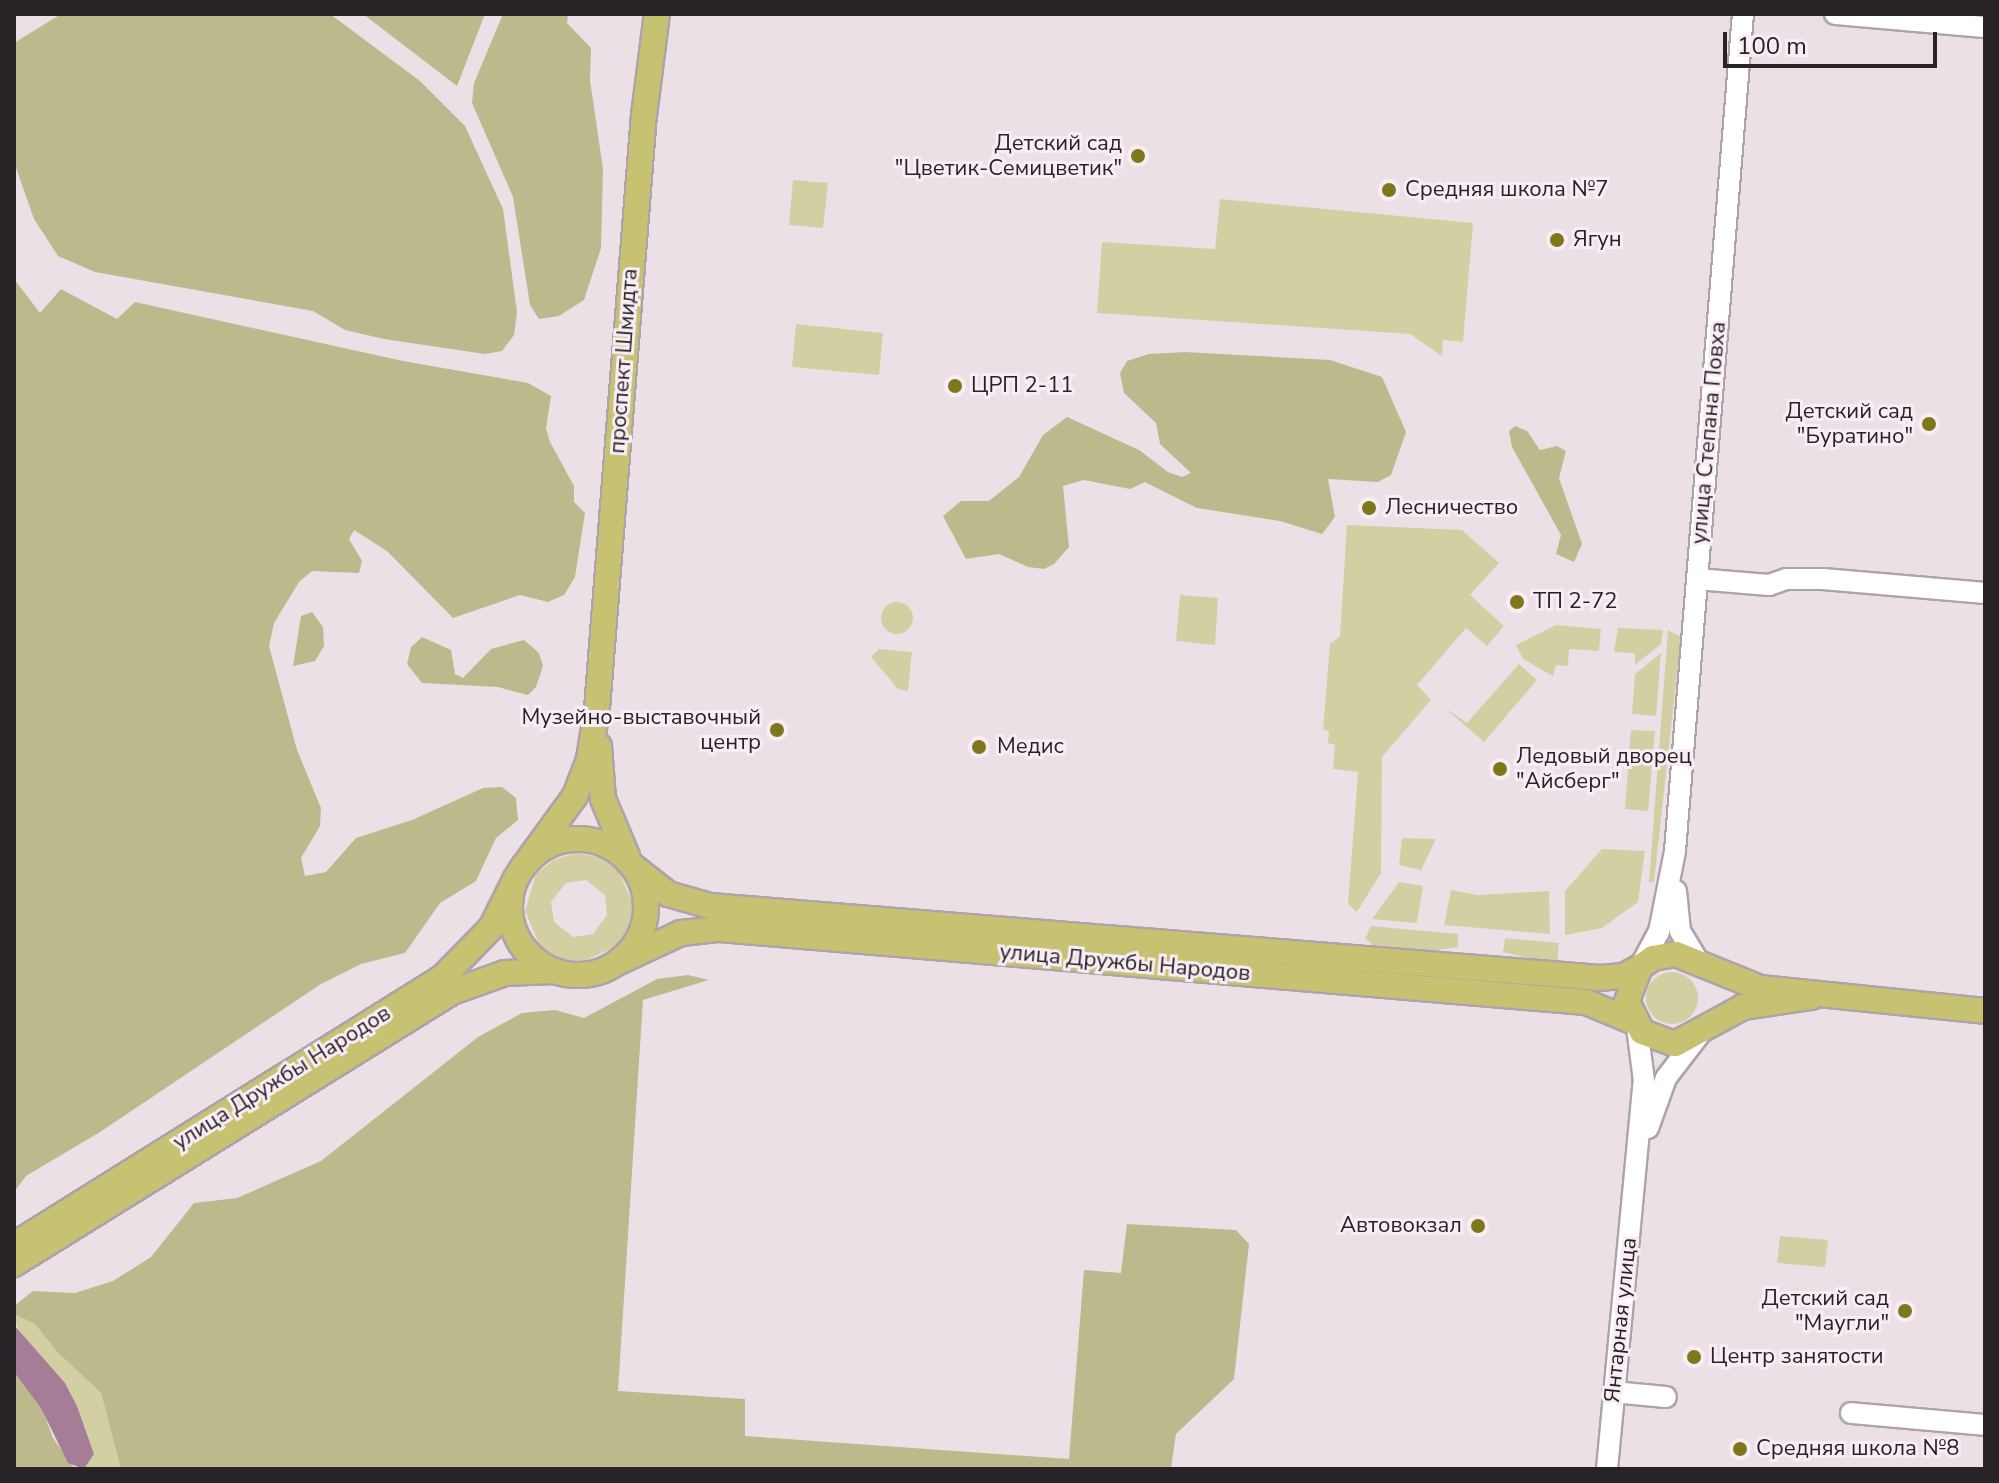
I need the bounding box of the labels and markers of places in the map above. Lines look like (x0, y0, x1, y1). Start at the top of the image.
place label: Детский сад "Цветик-Семицветик" (895, 130, 1122, 182)
marker: Детский сад "Цветик-Семицветик" (1129, 147, 1147, 165)
place label: Средняя школа №7 (1405, 177, 1609, 203)
marker: Средняя школа №7 (1380, 181, 1398, 199)
place label: Ягун (1573, 227, 1622, 253)
marker: Ягун (1548, 231, 1566, 249)
place label: ЦРП 2-11 (971, 373, 1074, 399)
marker: ЦРП 2-11 (946, 377, 964, 395)
place label: Детский сад "Буратино" (1786, 398, 1913, 450)
marker: Детский сад "Буратино" (1920, 415, 1938, 433)
place label: Лесничество (1385, 495, 1518, 521)
marker: Лесничество (1360, 499, 1378, 517)
place label: ТП 2-72 (1533, 589, 1617, 615)
marker: ТП 2-72 (1508, 593, 1526, 611)
place label: Музейно-выставочный центр (521, 704, 761, 756)
marker: Музейно-выставочный центр (768, 721, 786, 739)
place label: Медис (997, 734, 1064, 760)
marker: Медис (968, 736, 990, 758)
place label: Ледовый дворец "Айсберг" (1516, 743, 1692, 794)
marker: Ледовый дворец "Айсберг" (1491, 760, 1509, 778)
place label: Автовокзал (1340, 1213, 1462, 1239)
marker: Автовокзал (1469, 1217, 1487, 1235)
place label: Детский сад "Маугли" (1762, 1285, 1889, 1336)
marker: Детский сад "Маугли" (1896, 1302, 1914, 1320)
place label: Центр занятости (1710, 1344, 1883, 1370)
marker: Центр занятости (1685, 1348, 1703, 1366)
place label: Средняя школа №8 (1756, 1436, 1960, 1462)
marker: Средняя школа №8 (1731, 1440, 1749, 1458)

